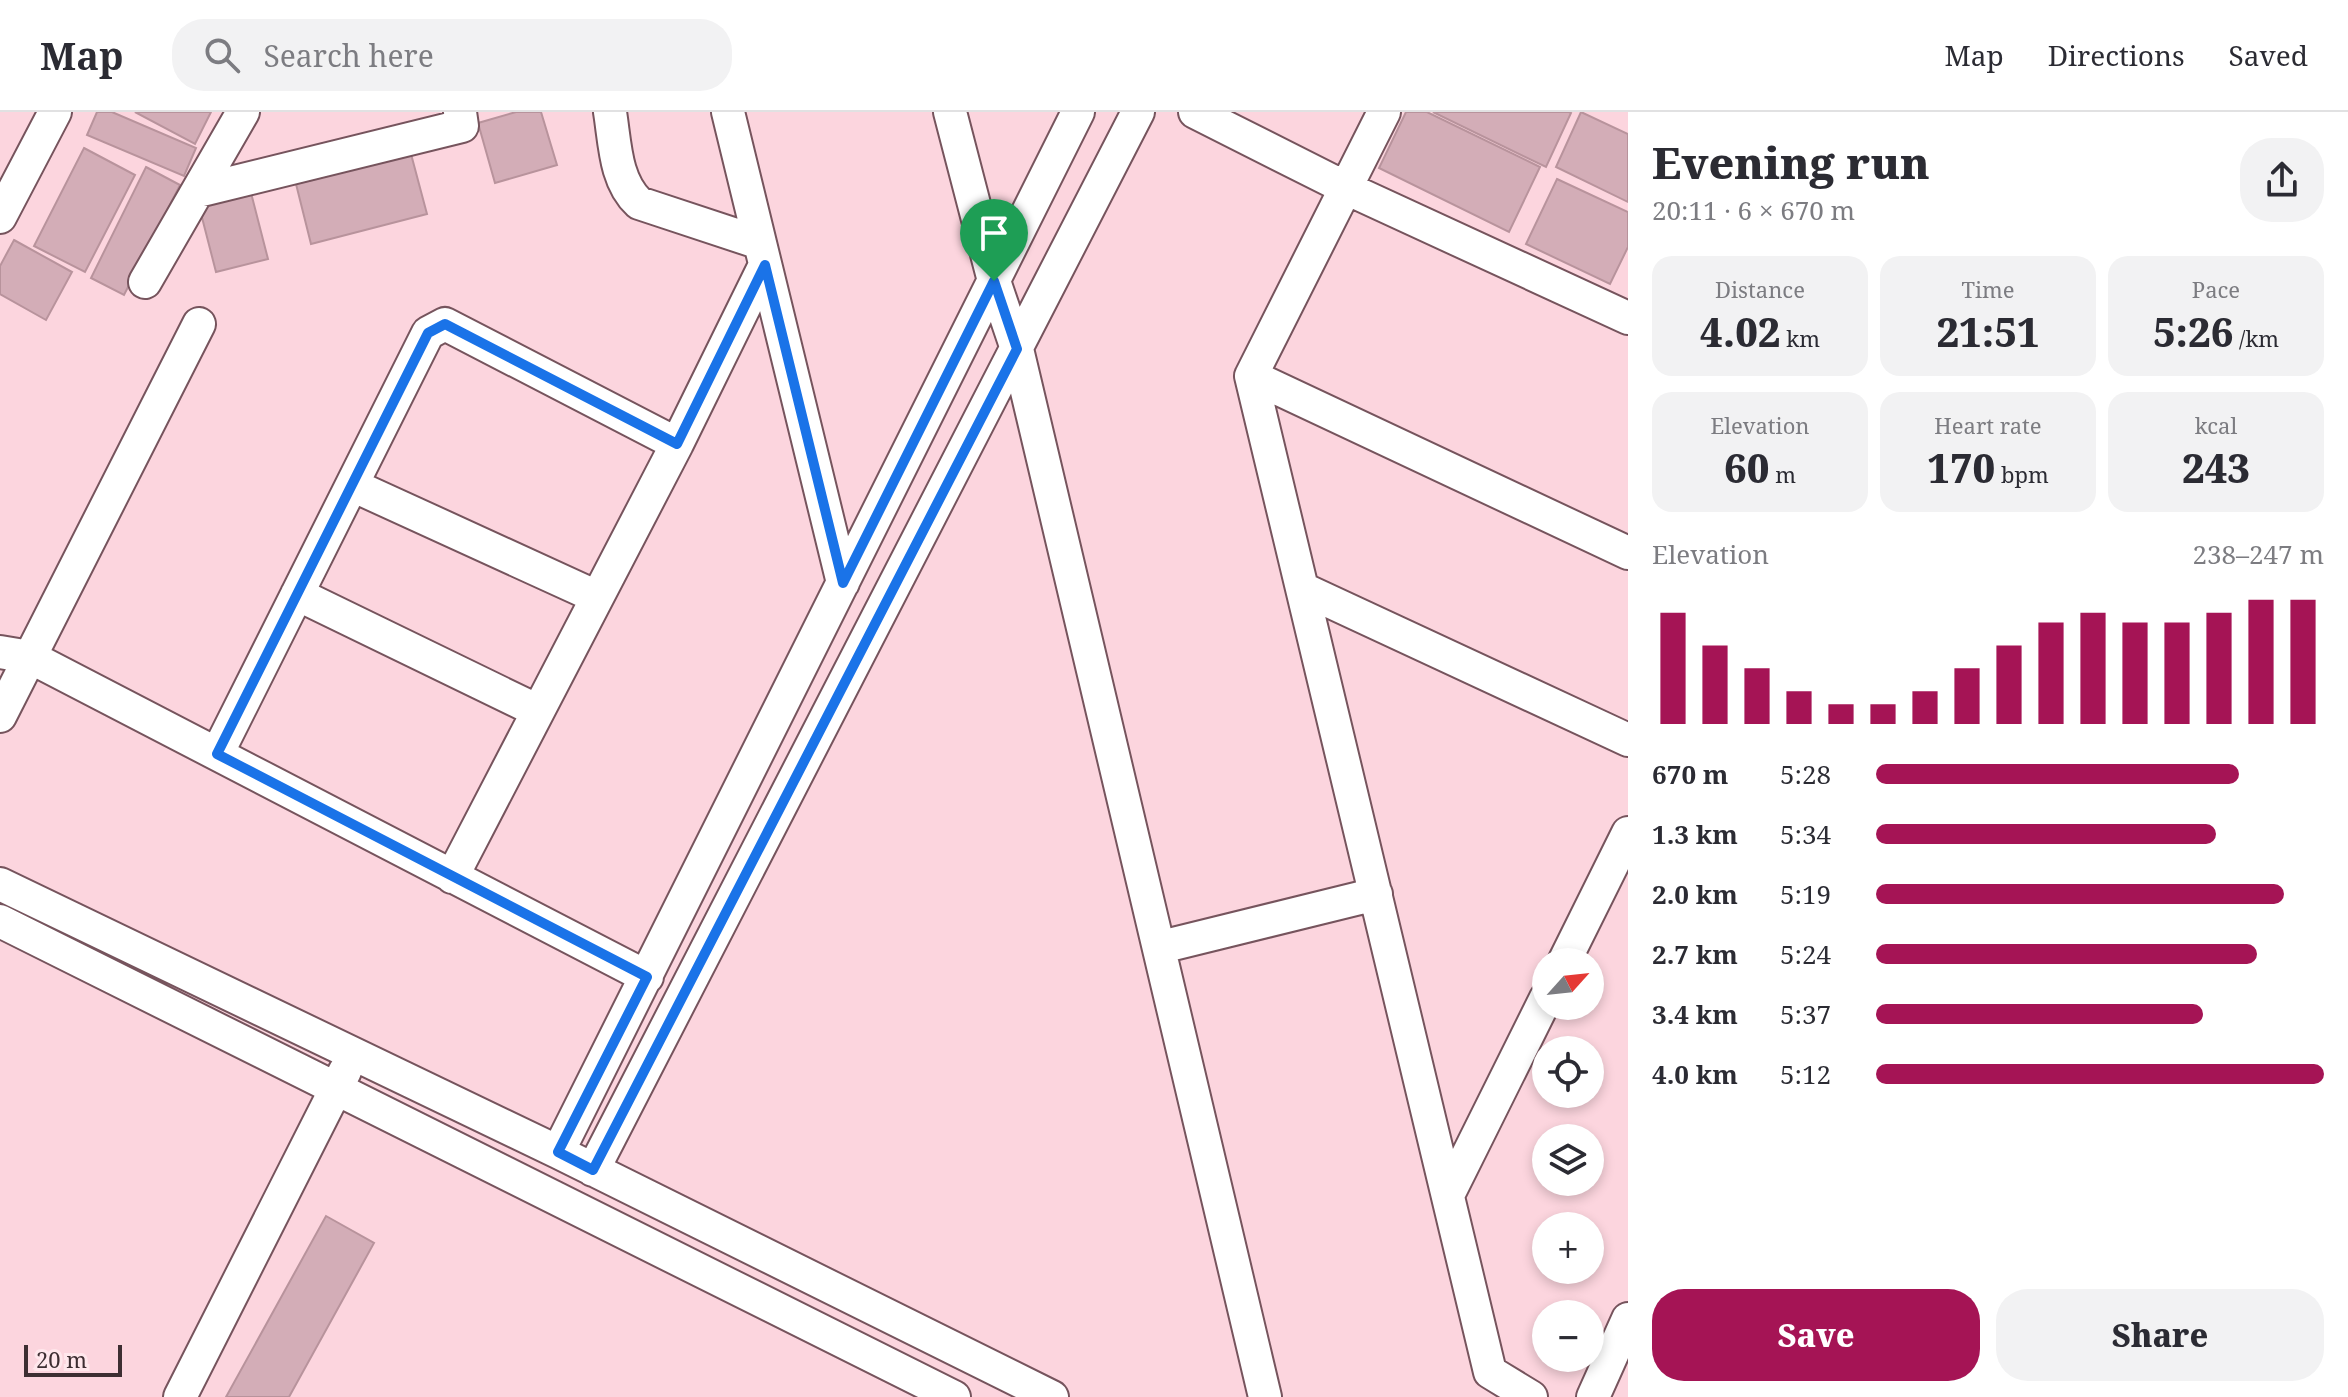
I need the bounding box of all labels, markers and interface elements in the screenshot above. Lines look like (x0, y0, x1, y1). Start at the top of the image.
search box (172, 19, 732, 91)
text: Map (40, 29, 124, 81)
icon: search (200, 33, 244, 77)
text: Search here (264, 35, 434, 76)
text: Map (1944, 36, 2004, 74)
text: Directions (2048, 36, 2185, 74)
text: Saved (2229, 36, 2308, 74)
text: Evening run (1652, 132, 1930, 192)
button: share (2240, 138, 2324, 222)
text: 20:11 · 6 × 670 m (1652, 192, 1855, 228)
pin (960, 199, 1028, 281)
icon: arrive (972, 211, 1016, 255)
text: Distance (1715, 274, 1805, 304)
text: Time (1961, 274, 2015, 304)
text: Pace (2192, 274, 2240, 304)
text: 4.02 (1700, 304, 1781, 359)
text: 21:51 (1936, 304, 2040, 359)
text: 5:26 (2153, 304, 2233, 359)
text: km (1781, 323, 1820, 353)
text: /km (2233, 323, 2279, 353)
text: Elevation (1710, 410, 1810, 440)
text: Heart rate (1934, 410, 2042, 440)
text: kcal (2195, 410, 2237, 440)
text: 60 (1724, 440, 1769, 495)
text: 170 (1927, 440, 1995, 495)
text: 243 (2182, 440, 2250, 495)
text: m (1769, 459, 1796, 489)
text: bpm (1995, 459, 2049, 489)
text: Elevation (1652, 536, 1769, 572)
text: 238–247 m (2192, 536, 2324, 572)
text: 670 m (1652, 756, 1728, 792)
text: 5:28 (1780, 756, 1831, 792)
text: 1.3 km (1652, 816, 1738, 852)
text: 5:34 (1780, 816, 1831, 852)
text: 2.0 km (1652, 876, 1738, 912)
text: 5:19 (1780, 876, 1831, 912)
text: 2.7 km (1652, 936, 1738, 972)
text: 5:24 (1780, 936, 1831, 972)
north arrow (1532, 948, 1604, 1020)
map controls (1532, 948, 1604, 1372)
text: 3.4 km (1652, 996, 1738, 1032)
text: 5:37 (1780, 996, 1831, 1032)
button: locate (1532, 1036, 1604, 1108)
text: 4.0 km (1652, 1056, 1738, 1092)
text: 5:12 (1780, 1056, 1831, 1092)
button: layers (1532, 1124, 1604, 1196)
button: + (1532, 1212, 1604, 1284)
button: Save (1652, 1289, 1980, 1381)
button: Share (1996, 1289, 2324, 1381)
button: − (1532, 1300, 1604, 1372)
scale bar (24, 1341, 122, 1377)
text: 20 m (36, 1344, 87, 1374)

